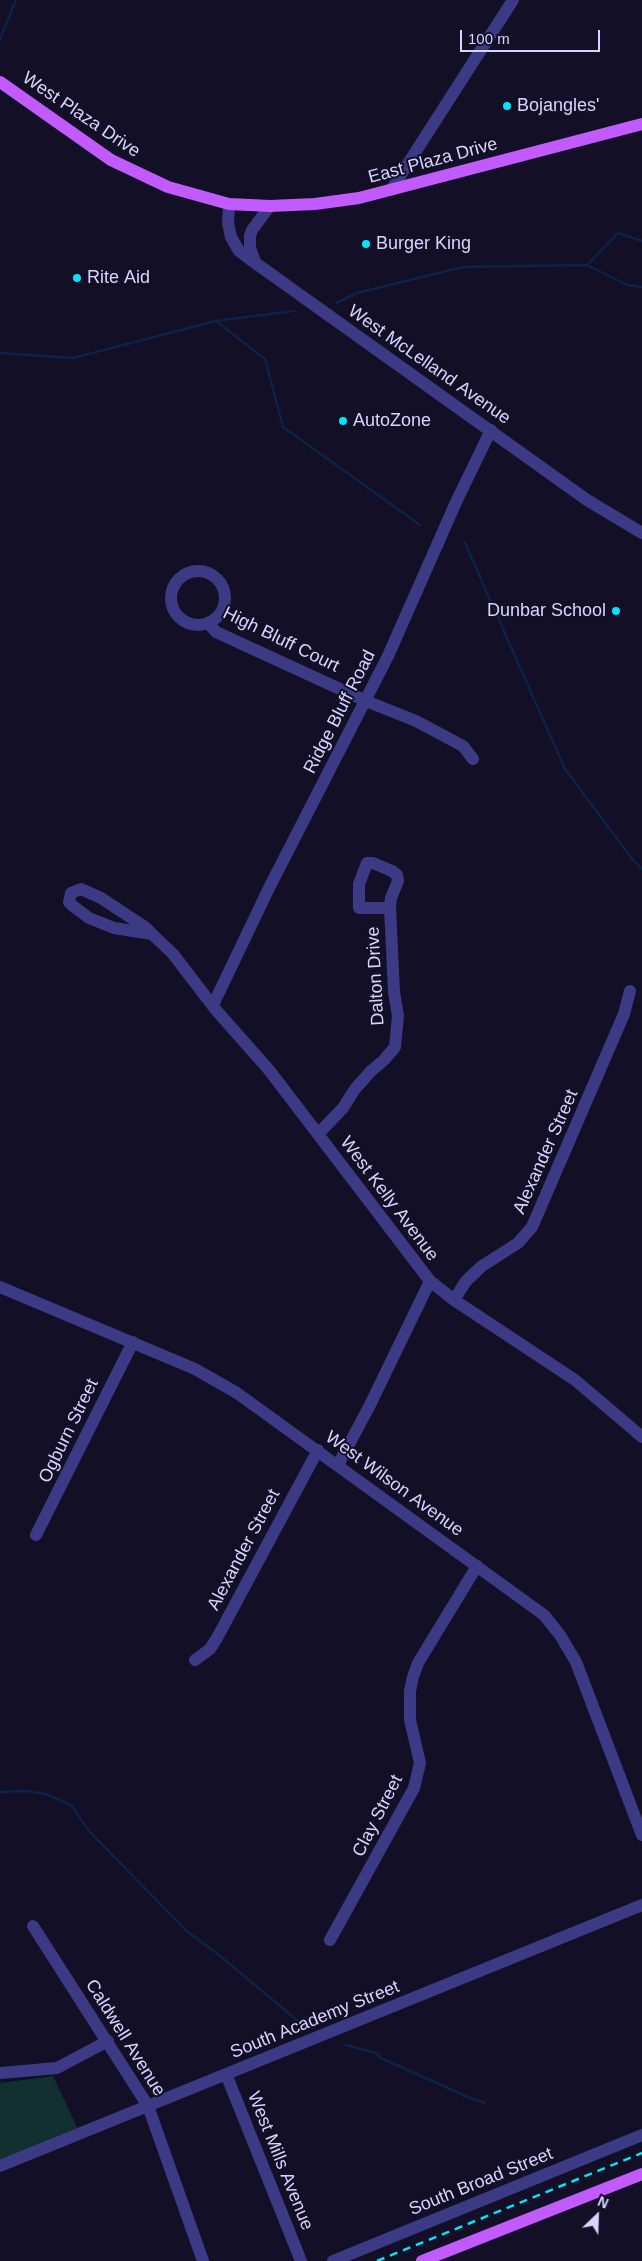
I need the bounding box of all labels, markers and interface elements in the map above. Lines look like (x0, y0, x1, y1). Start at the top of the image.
scale bar (462, 20, 602, 52)
text: 100 m (468, 30, 510, 47)
street label: West Plaza Drive (18, 68, 144, 162)
place label: Bojangles' (517, 95, 599, 117)
marker: Bojangles' (501, 100, 513, 112)
street label: East Plaza Drive (366, 133, 500, 189)
place label: Burger King (376, 233, 471, 255)
marker: Burger King (360, 238, 372, 250)
place label: Rite Aid (87, 267, 150, 289)
marker: Rite Aid (71, 272, 83, 284)
street label: West McLelland Avenue (344, 301, 514, 429)
place label: AutoZone (353, 410, 431, 432)
marker: AutoZone (337, 415, 349, 427)
place label: Dunbar School (487, 600, 606, 622)
street label: High Bluff Court (219, 603, 343, 677)
marker: Dunbar School (610, 605, 622, 617)
street label: Ridge Bluff Road (300, 647, 380, 777)
street label: Dalton Drive (363, 926, 389, 1026)
street label: Alexander Street (509, 1086, 583, 1218)
street label: West Kelly Avenue (335, 1132, 443, 1266)
street label: Ogburn Street (35, 1375, 103, 1487)
street label: West Wilson Avenue (321, 1427, 467, 1541)
street label: Alexander Street (203, 1486, 285, 1614)
street label: Clay Street (348, 1771, 408, 1861)
street label: Caldwell Avenue (80, 1976, 170, 2100)
street label: South Academy Street (227, 1976, 403, 2064)
street label: West Mills Avenue (242, 2089, 318, 2233)
street label: South Broad Street (406, 2143, 556, 2221)
north arrow (572, 2191, 622, 2241)
text: N (595, 2193, 611, 2212)

